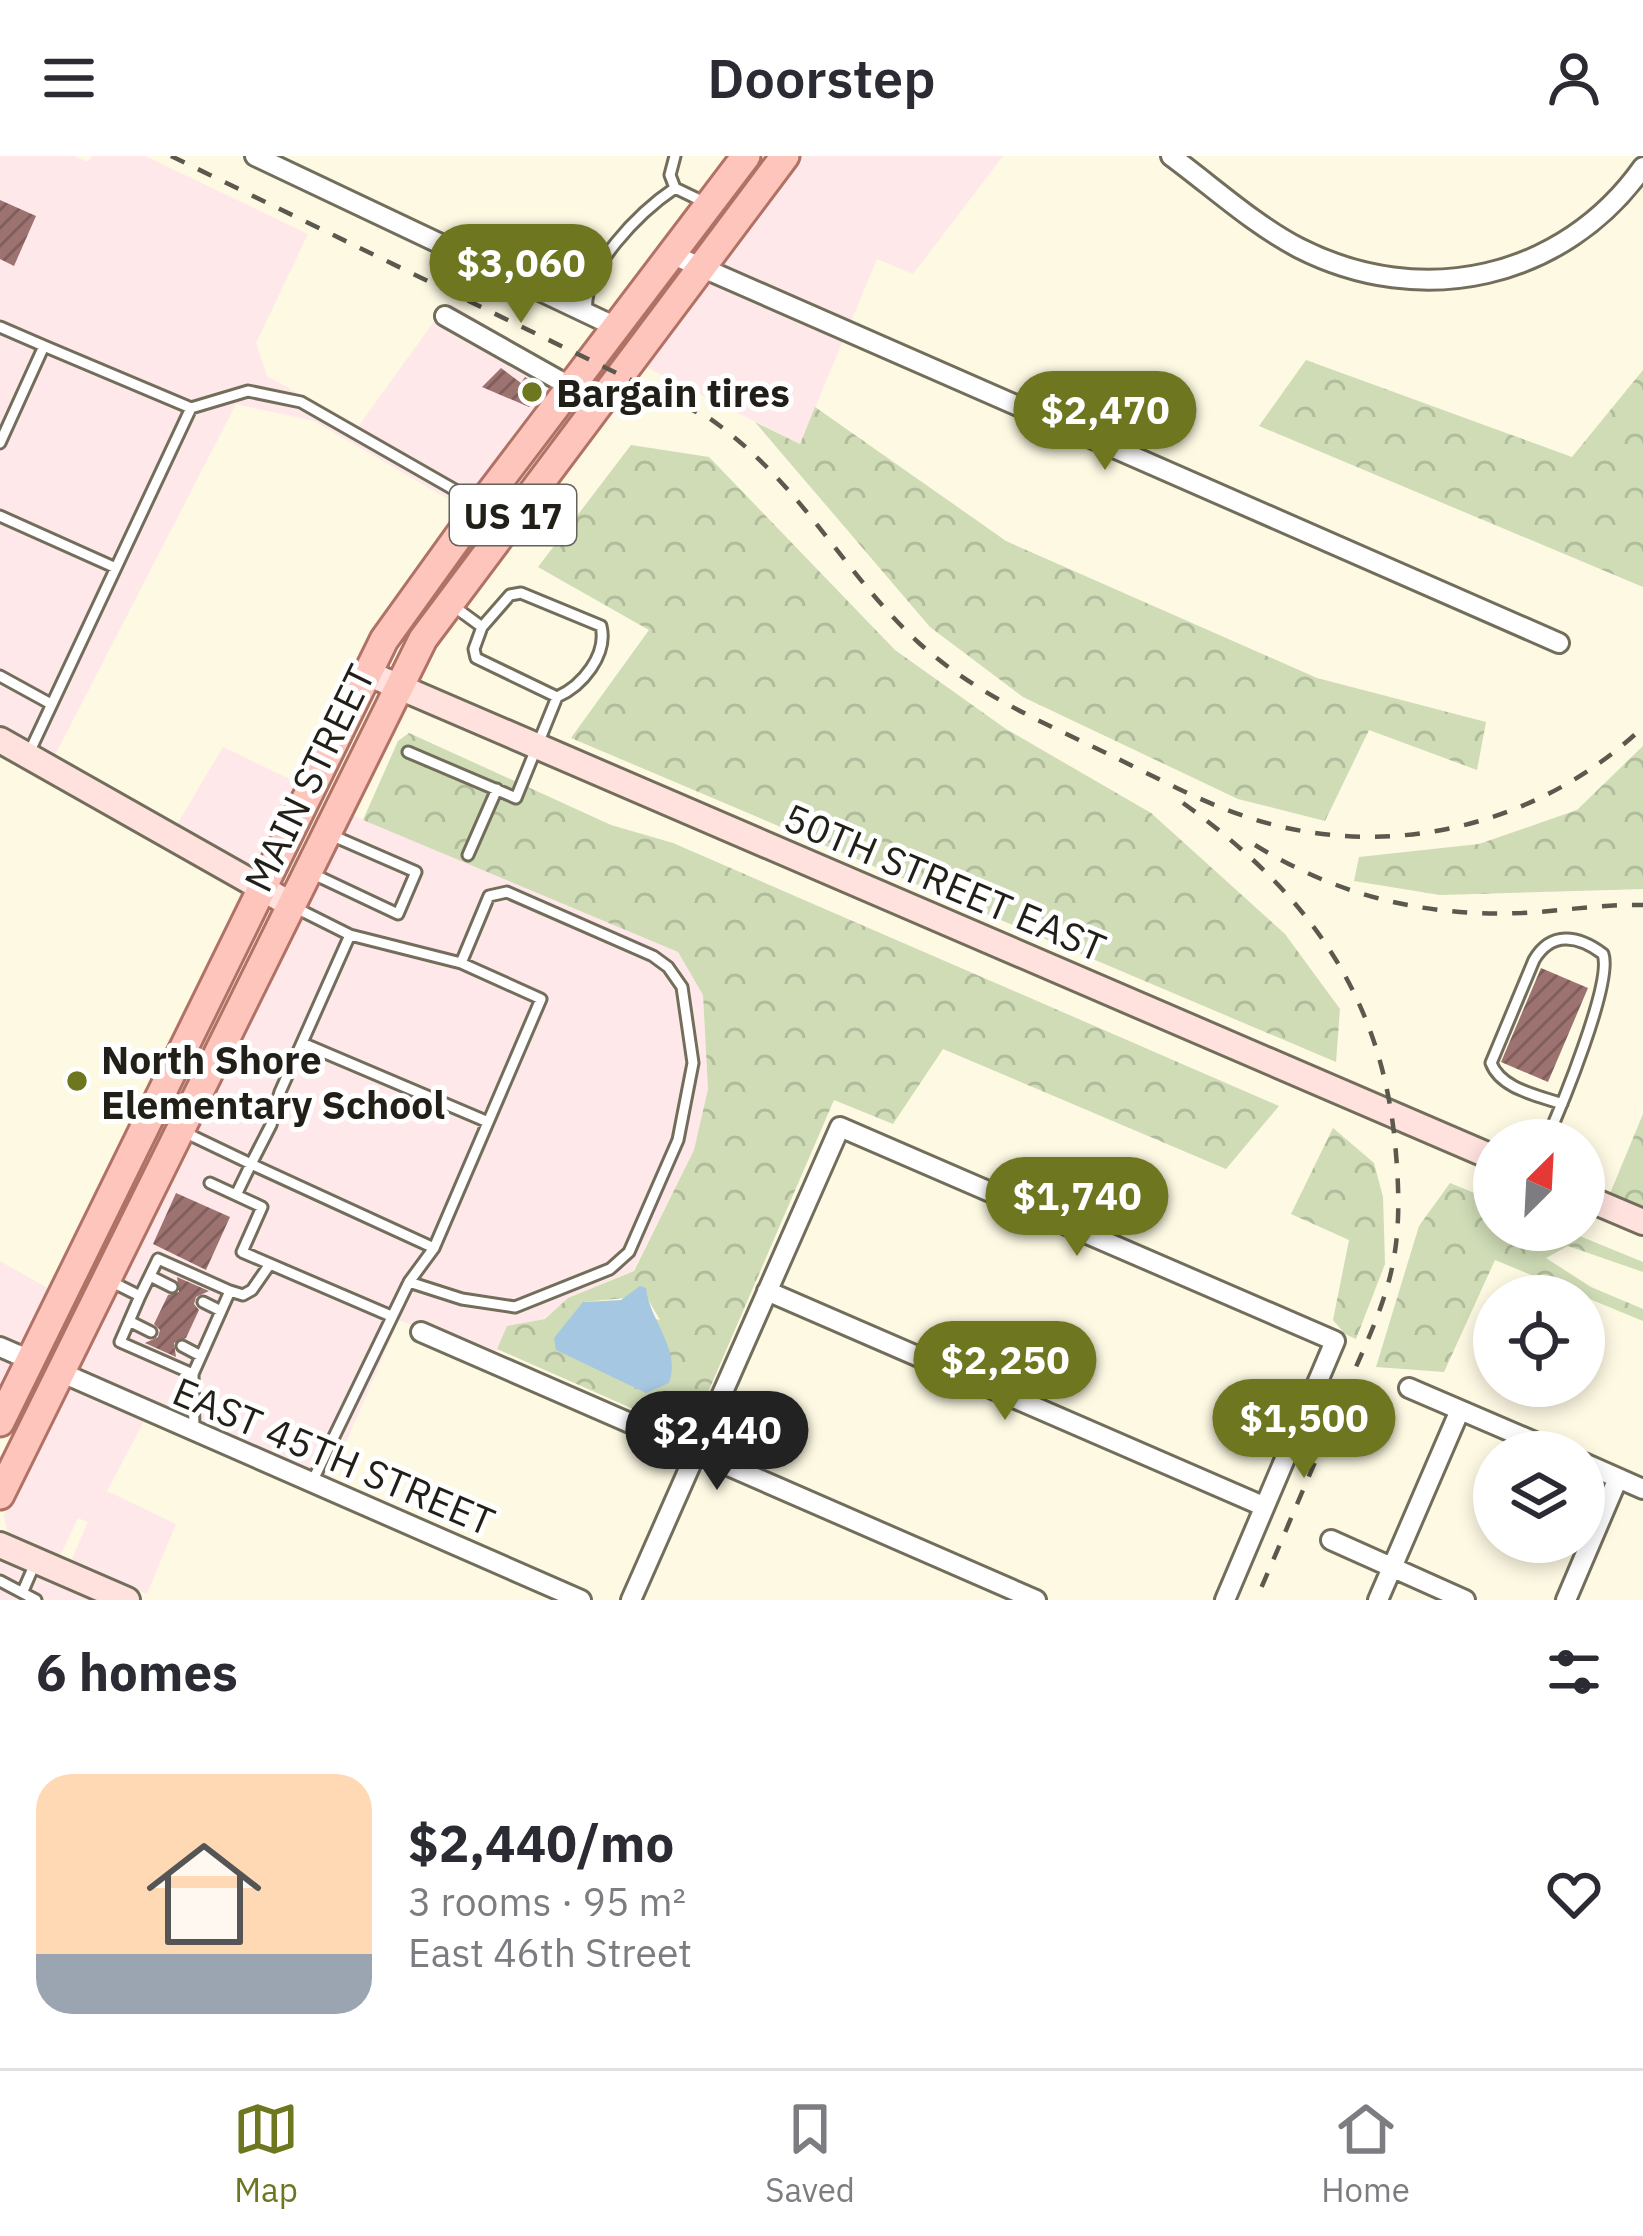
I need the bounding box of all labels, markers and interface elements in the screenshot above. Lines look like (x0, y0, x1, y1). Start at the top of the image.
text: Doorstep (707, 43, 936, 113)
icon: menu (36, 45, 102, 111)
icon: person (1541, 45, 1607, 111)
pin: $3,060 (423, 224, 619, 326)
text: $3,060 (456, 237, 586, 288)
place label: Bargain tires (556, 367, 790, 418)
pin: $2,470 (1007, 371, 1203, 473)
marker: Bargain tires (519, 379, 545, 405)
text: $2,470 (1040, 384, 1170, 435)
road number: US 17 (450, 485, 576, 545)
street label: MAIN STREET (232, 656, 386, 900)
street label: 50TH STREET EAST (776, 791, 1114, 973)
place label: North Shore Elementary School (101, 1034, 445, 1130)
marker: North Shore Elementary School (64, 1068, 90, 1094)
north arrow (1473, 1119, 1605, 1251)
map controls (1473, 1119, 1605, 1563)
pin: $1,740 (979, 1157, 1175, 1259)
text: $1,740 (1012, 1170, 1142, 1221)
button: locate (1473, 1275, 1605, 1407)
pin: $2,250 (907, 1321, 1103, 1423)
text: $2,250 (940, 1334, 1070, 1385)
street label: EAST 45TH STREET (165, 1365, 503, 1547)
pin: $1,500 (1206, 1379, 1402, 1481)
pin: $2,440 (619, 1391, 815, 1493)
text: $1,500 (1239, 1392, 1369, 1443)
text: $2,440 (652, 1404, 782, 1455)
button: layers (1473, 1431, 1605, 1563)
text: 6 homes (36, 1639, 238, 1705)
icon: filters (1541, 1639, 1607, 1705)
text: $2,440/mo (408, 1810, 674, 1876)
icon: home (132, 1822, 276, 1966)
icon: heart (1541, 1861, 1607, 1927)
text: 3 rooms · 95 m² (408, 1876, 686, 1927)
text: East 46th Street (408, 1927, 692, 1978)
tab: Map (233, 2096, 299, 2211)
tab: Saved (765, 2096, 855, 2211)
tab: Home (1321, 2096, 1410, 2211)

